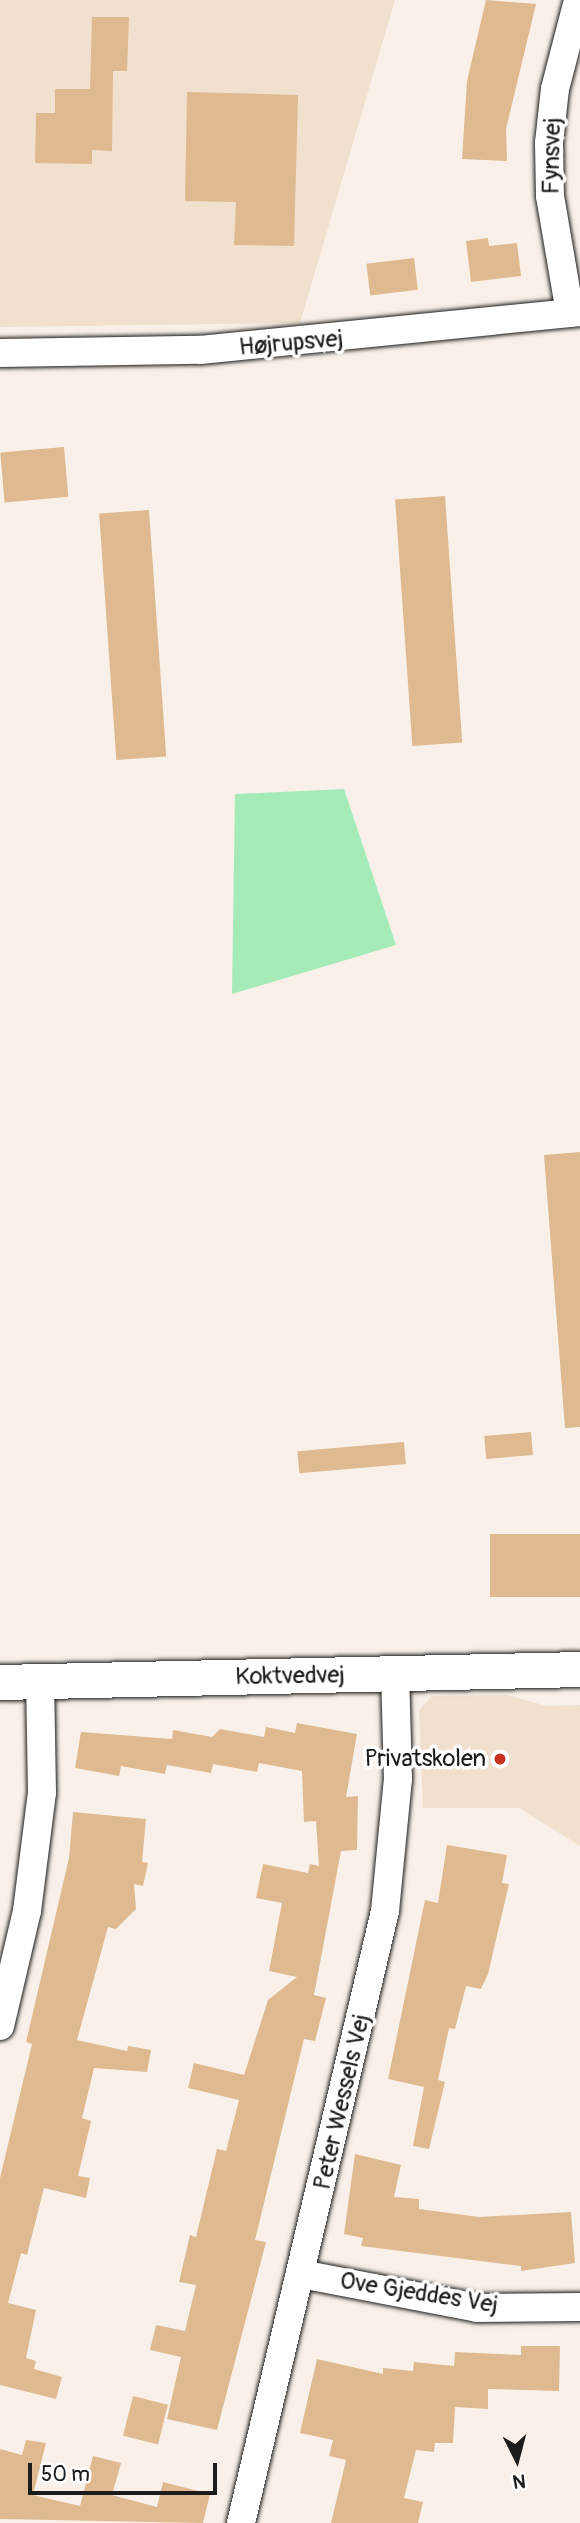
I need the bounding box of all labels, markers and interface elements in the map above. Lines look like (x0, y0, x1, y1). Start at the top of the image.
street label: Fynsvej (537, 117, 567, 195)
street label: Højrupsvej (238, 324, 344, 362)
street label: Koktvedvej (235, 1661, 345, 1691)
place label: Privatskolen (364, 1745, 486, 1773)
marker: Privatskolen (492, 1751, 508, 1767)
street label: Peter Wessels Vej (308, 2011, 376, 2193)
street label: Ove Gjeddes Vej (338, 2266, 500, 2320)
north arrow (482, 2425, 552, 2495)
scale bar (32, 2450, 220, 2494)
text: 50 m (41, 2461, 90, 2488)
text: N (512, 2468, 527, 2493)

